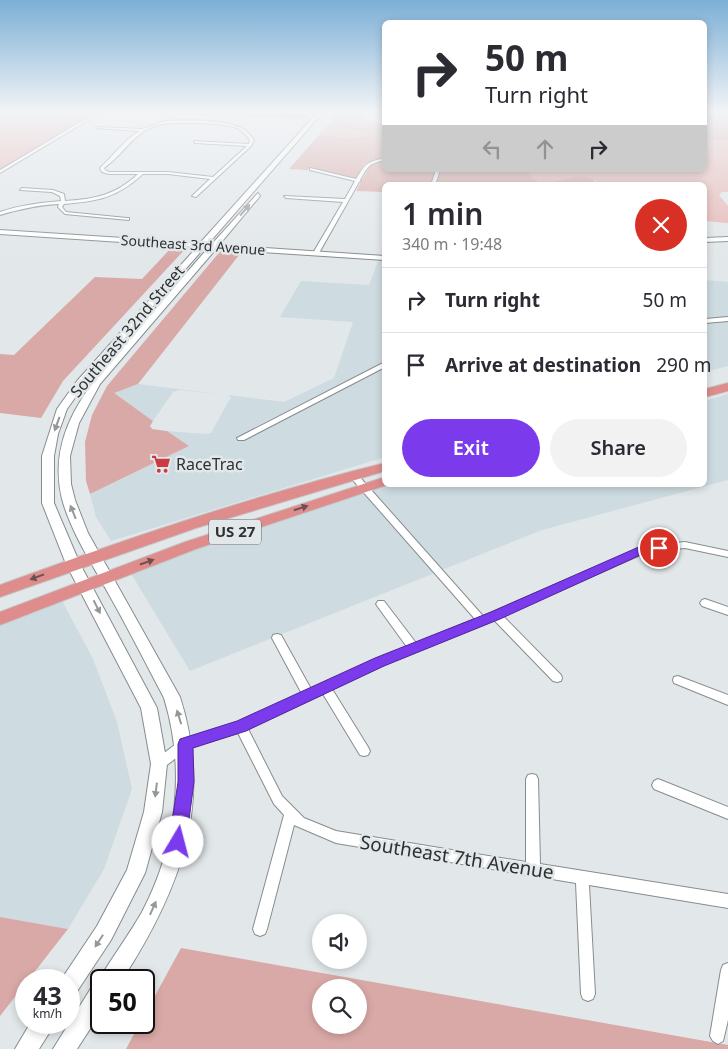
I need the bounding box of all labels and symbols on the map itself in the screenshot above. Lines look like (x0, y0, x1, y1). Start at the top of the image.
one-way arrow (239, 204, 251, 216)
street label: Southeast 3rd Avenue (120, 230, 266, 259)
street label: Southeast 32nd Street (65, 260, 189, 402)
one-way arrow (53, 416, 60, 431)
supermarket icon: RaceTrac (150, 453, 172, 475)
place label: RaceTrac (176, 453, 243, 475)
one-way arrow (293, 503, 308, 511)
one-way arrow (69, 504, 77, 519)
road number: US 27 (209, 520, 261, 544)
pin (638, 527, 680, 569)
one-way arrow (140, 558, 155, 565)
one-way arrow (29, 574, 44, 582)
one-way arrow (93, 599, 101, 614)
one-way arrow (175, 709, 183, 724)
one-way arrow (152, 783, 160, 799)
position arrow (151, 815, 203, 867)
street label: Southeast 7th Avenue (358, 829, 556, 885)
one-way arrow (149, 901, 157, 915)
one-way arrow (94, 934, 103, 948)
speed limit sign: 50 (90, 969, 155, 1034)

